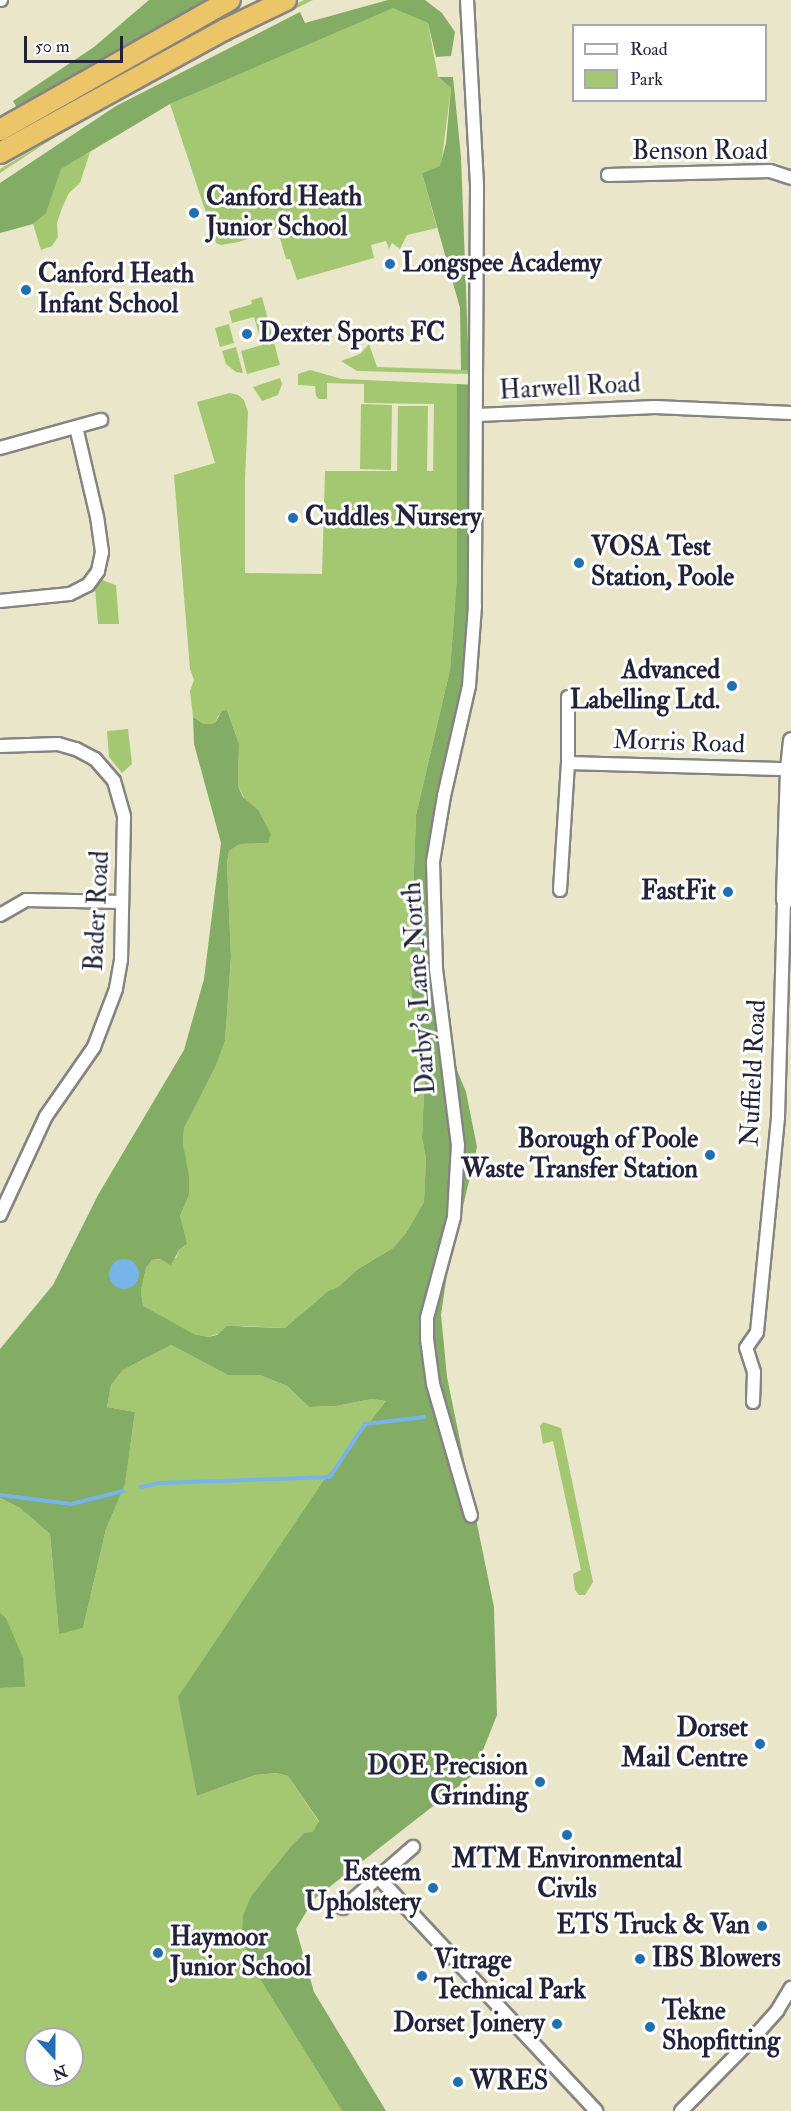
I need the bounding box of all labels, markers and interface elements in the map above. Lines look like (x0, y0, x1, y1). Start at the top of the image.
scale bar (27, 24, 126, 62)
legend (572, 24, 767, 102)
text: 50 m (35, 35, 70, 58)
text: Road (630, 38, 668, 61)
text: Park (630, 68, 663, 91)
street label: Benson Road (632, 136, 768, 168)
place label: Canford Heath Junior School (206, 182, 362, 243)
marker: Canford Heath Junior School (187, 206, 201, 220)
place label: Longspee Academy (402, 248, 601, 280)
marker: Longspee Academy (383, 257, 397, 271)
place label: Canford Heath Infant School (38, 259, 194, 320)
marker: Canford Heath Infant School (19, 283, 33, 297)
place label: Dexter Sports FC (259, 318, 445, 350)
marker: Dexter Sports FC (240, 327, 254, 341)
street label: Harwell Road (499, 369, 641, 407)
place label: Cuddles Nursery (305, 502, 481, 534)
marker: Cuddles Nursery (286, 511, 300, 525)
place label: VOSA Test Station, Poole (591, 532, 734, 594)
marker: VOSA Test Station, Poole (572, 556, 586, 570)
place label: Advanced Labelling Ltd. (570, 655, 720, 716)
marker: Advanced Labelling Ltd. (725, 679, 739, 693)
street label: Morris Road (612, 725, 746, 761)
street label: Bader Road (79, 850, 117, 972)
place label: FastFit (641, 876, 716, 908)
street label: Darby's Lane North (397, 881, 443, 1095)
marker: FastFit (721, 885, 735, 899)
street label: Nuffield Road (735, 999, 773, 1147)
place label: Borough of Poole Waste Transfer Station (461, 1124, 698, 1186)
marker: Borough of Poole Waste Transfer Station (703, 1148, 717, 1162)
place label: Dorset Mail Centre (621, 1713, 748, 1774)
marker: Dorset Mail Centre (753, 1737, 767, 1751)
place label: DOE Precision Grinding (367, 1751, 528, 1812)
marker: DOE Precision Grinding (533, 1775, 547, 1789)
marker: MTM Environmental Civils (560, 1828, 574, 1842)
place label: MTM Environmental Civils (452, 1844, 682, 1906)
place label: Esteem Upholstery (305, 1857, 421, 1918)
marker: Esteem Upholstery (426, 1881, 440, 1895)
place label: ETS Truck & Van (556, 1910, 750, 1942)
marker: ETS Truck & Van (755, 1919, 769, 1933)
place label: Haymoor Junior School (170, 1922, 311, 1984)
place label: IBS Blowers (652, 1943, 781, 1975)
place label: Vitrage Technical Park (434, 1945, 586, 2006)
marker: Haymoor Junior School (151, 1946, 165, 1960)
marker: IBS Blowers (633, 1952, 647, 1966)
marker: Vitrage Technical Park (415, 1969, 429, 1983)
place label: Tekne Shopfitting (662, 1996, 780, 2058)
place label: Dorset Joinery (393, 2008, 545, 2040)
marker: Dorset Joinery (550, 2017, 564, 2031)
marker: Tekne Shopfitting (643, 2020, 657, 2034)
north arrow (24, 2027, 84, 2087)
text: N (49, 2060, 70, 2084)
place label: WRES (470, 2066, 548, 2098)
marker: WRES (451, 2075, 465, 2089)

